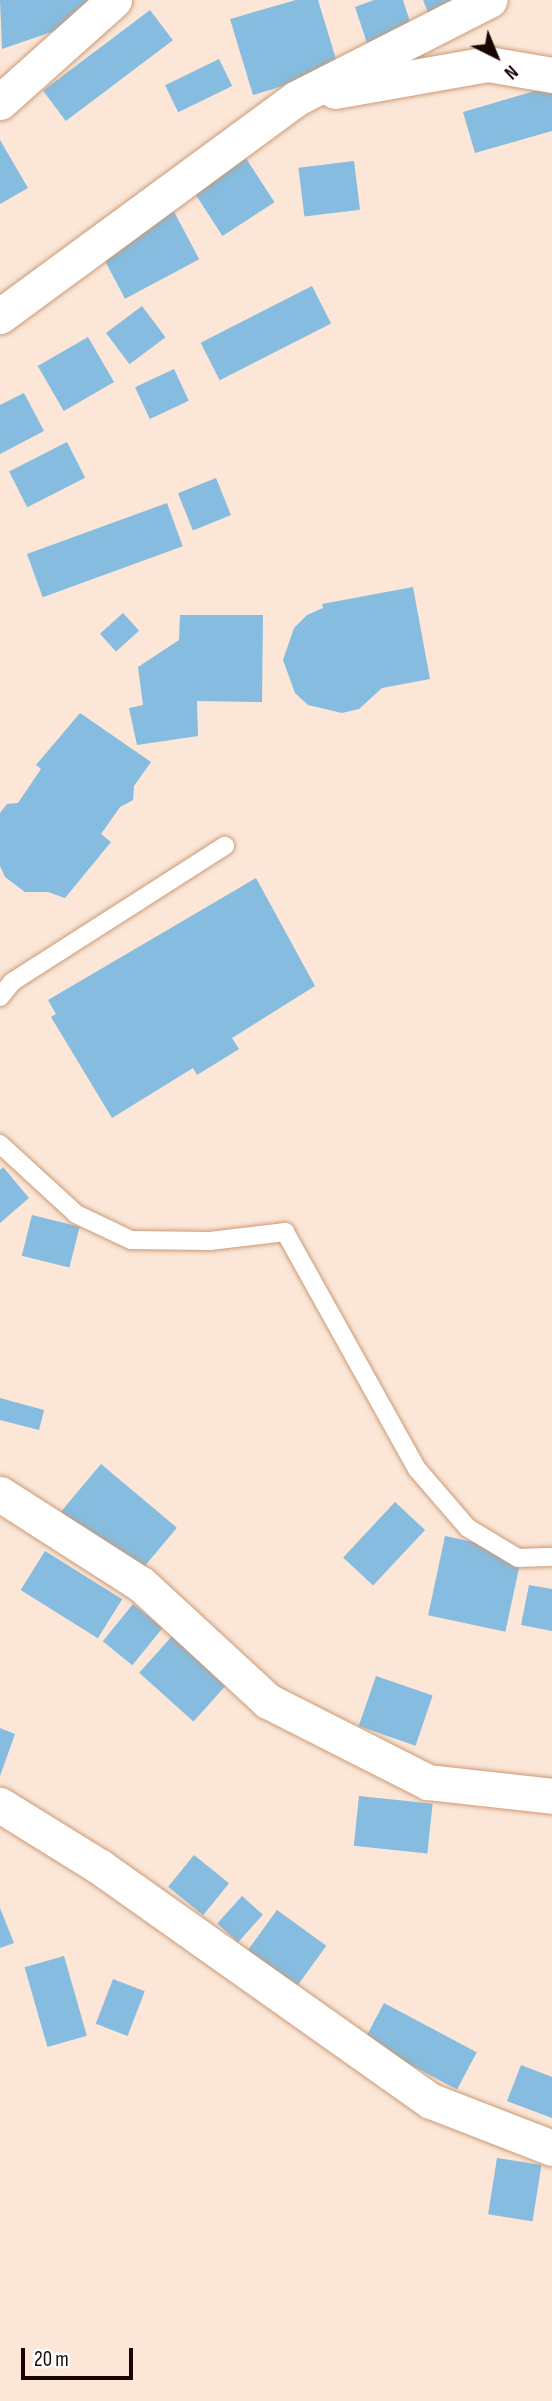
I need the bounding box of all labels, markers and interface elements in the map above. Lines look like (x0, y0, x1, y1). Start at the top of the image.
north arrow (461, 21, 531, 91)
text: N (499, 60, 522, 84)
scale bar (24, 2334, 136, 2378)
text: 20 m (34, 2347, 69, 2372)

